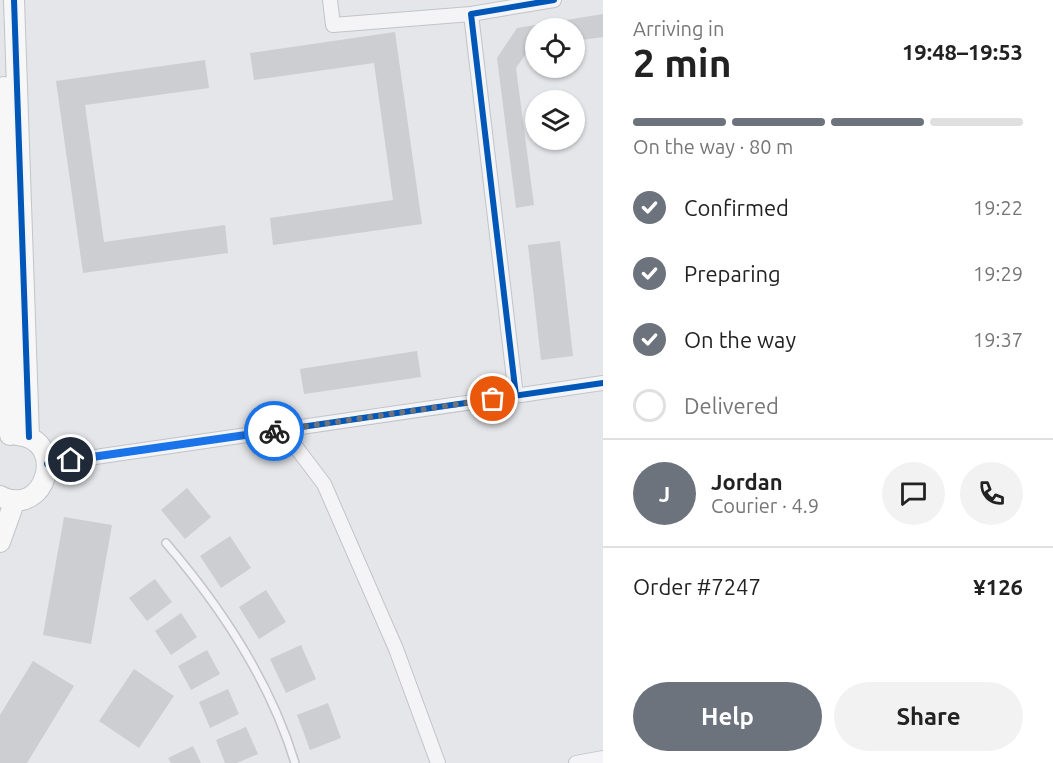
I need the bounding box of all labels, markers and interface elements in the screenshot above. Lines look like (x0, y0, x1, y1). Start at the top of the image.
text: Arriving in (633, 17, 724, 40)
map controls (525, 18, 585, 150)
button: locate (525, 18, 585, 78)
text: 19:48–19:53 (902, 39, 1023, 64)
text: 2 min (633, 41, 732, 84)
button: layers (525, 90, 585, 150)
text: On the way · 80 m (633, 135, 793, 158)
icon: check (633, 191, 666, 224)
text: Confirmed (684, 195, 789, 220)
text: 19:22 (973, 196, 1023, 219)
icon: check (633, 257, 666, 290)
text: Preparing (684, 261, 781, 286)
text: 19:29 (973, 262, 1023, 285)
icon: check (633, 323, 666, 356)
text: On the way (684, 327, 796, 352)
text: 19:37 (973, 328, 1023, 351)
pin (467, 373, 518, 424)
icon: bag (476, 382, 509, 415)
text: Delivered (684, 393, 779, 418)
courier (244, 401, 304, 461)
icon: bike (258, 415, 291, 448)
pin (45, 434, 96, 485)
icon: home (54, 443, 87, 476)
button: chat (882, 462, 945, 525)
button: phone (960, 462, 1023, 525)
text: Jordan (711, 469, 783, 494)
text: J (659, 481, 670, 506)
text: Courier · 4.9 (711, 494, 819, 517)
text: Order #7247 (633, 574, 761, 599)
text: ¥126 (973, 574, 1023, 599)
button: Help (633, 682, 822, 751)
button: Share (834, 682, 1023, 751)

